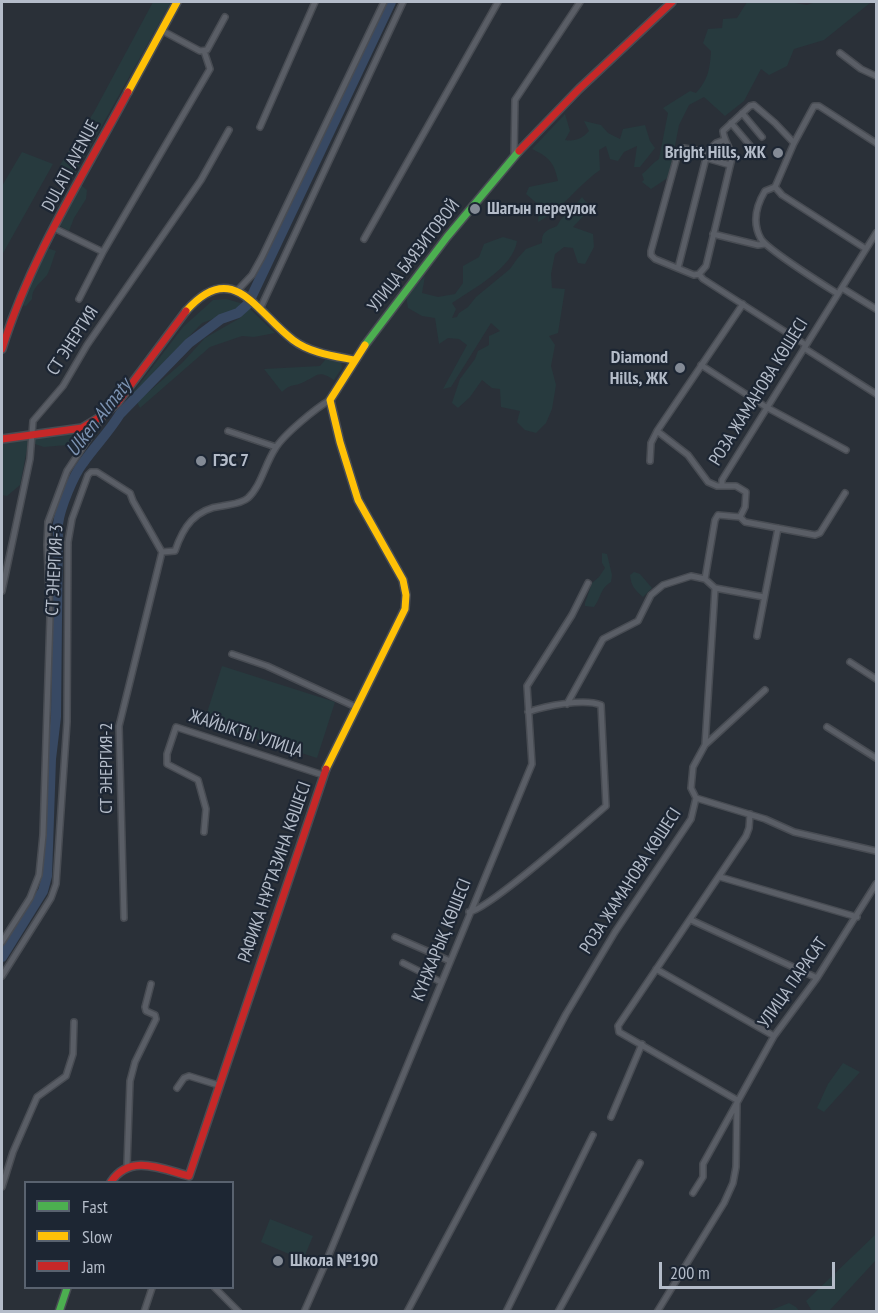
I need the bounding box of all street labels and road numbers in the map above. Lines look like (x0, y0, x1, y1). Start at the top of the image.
street label: DULATI AVENUE (38, 117, 104, 215)
street label: УЛИЦА БАЯЗИТОВОЙ (363, 195, 465, 317)
street label: СТ ЭНЕРГИЯ (43, 302, 103, 380)
street label: РОЗА ЖАМАНОВА КӨШЕСІ (705, 314, 813, 470)
street label: СТ ЭНЕРГИЯ-3 (42, 524, 68, 616)
street label: ЖАЙЫКТЫ УЛИЦА (186, 705, 306, 763)
street label: СТ ЭНЕРГИЯ-2 (96, 722, 118, 814)
street label: РАФИКА НҰРТАЗИНА КӨШЕСІ (234, 779, 316, 965)
street label: РОЗА ЖАМАНОВА КӨШЕСІ (576, 804, 686, 958)
street label: КҮНЖАРЫҚ КӨШЕСІ (408, 876, 476, 1004)
street label: УЛИЦА ПАРАСАТ (754, 934, 832, 1032)

